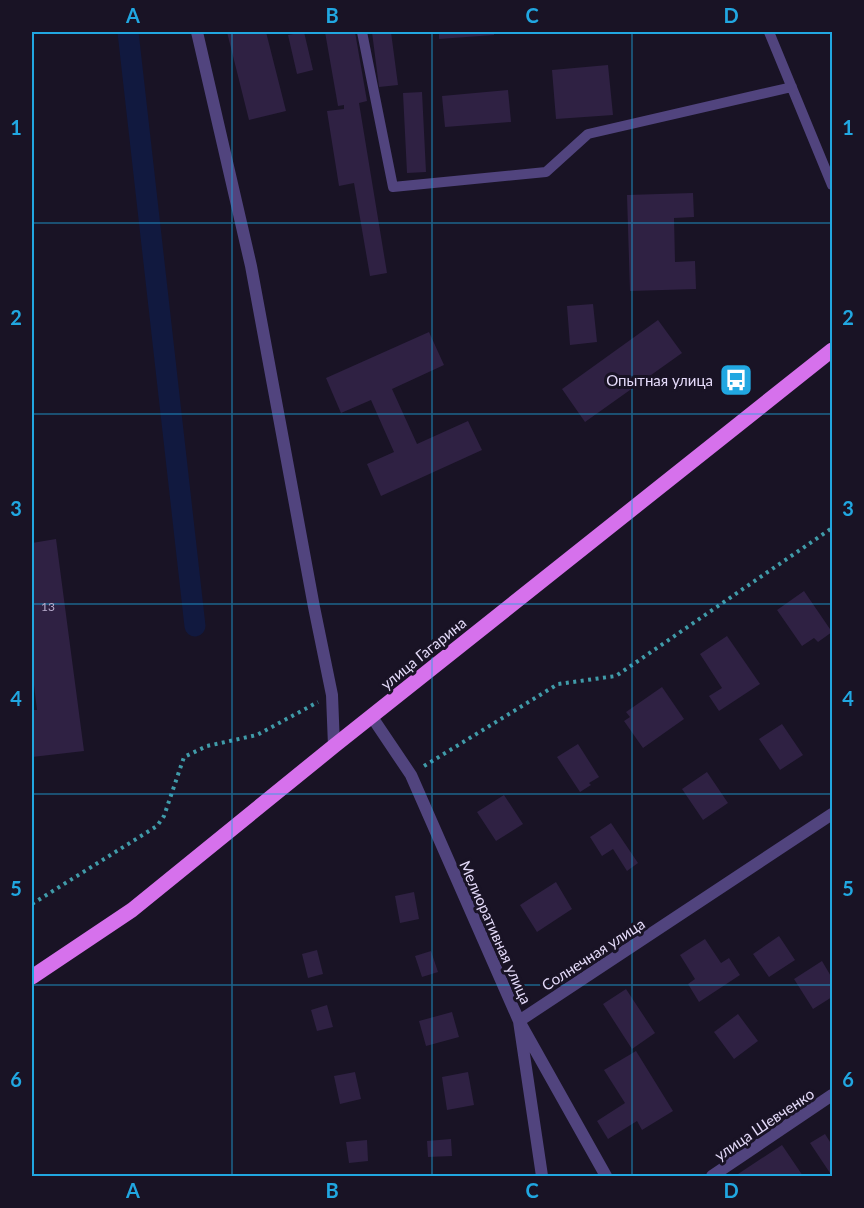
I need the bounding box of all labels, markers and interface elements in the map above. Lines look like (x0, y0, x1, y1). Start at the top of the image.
text: A (125, 3, 140, 27)
text: B (325, 3, 339, 27)
text: C (525, 3, 539, 27)
text: D (723, 3, 739, 27)
text: 1 (10, 115, 22, 139)
text: 1 (842, 115, 854, 139)
text: 2 (10, 305, 22, 329)
text: 2 (842, 305, 854, 329)
bus stop icon: Опытная улица (718, 362, 754, 398)
place label: Опытная улица (606, 371, 713, 389)
text: 3 (10, 496, 22, 520)
text: 3 (842, 496, 854, 520)
house number: 13 (41, 599, 55, 614)
street label: улица Гагарина (377, 613, 469, 693)
text: 4 (10, 686, 22, 710)
text: 4 (842, 686, 854, 710)
street label: Мелиоративная улица (456, 858, 536, 1006)
text: 5 (10, 876, 22, 900)
text: 5 (842, 876, 854, 900)
street label: Солнечная улица (538, 914, 648, 994)
text: 6 (10, 1067, 22, 1091)
text: 6 (842, 1067, 854, 1091)
street label: улица Шевченко (711, 1084, 817, 1164)
text: A (125, 1178, 140, 1202)
text: B (325, 1178, 339, 1202)
text: C (525, 1178, 539, 1202)
text: D (723, 1178, 739, 1202)

